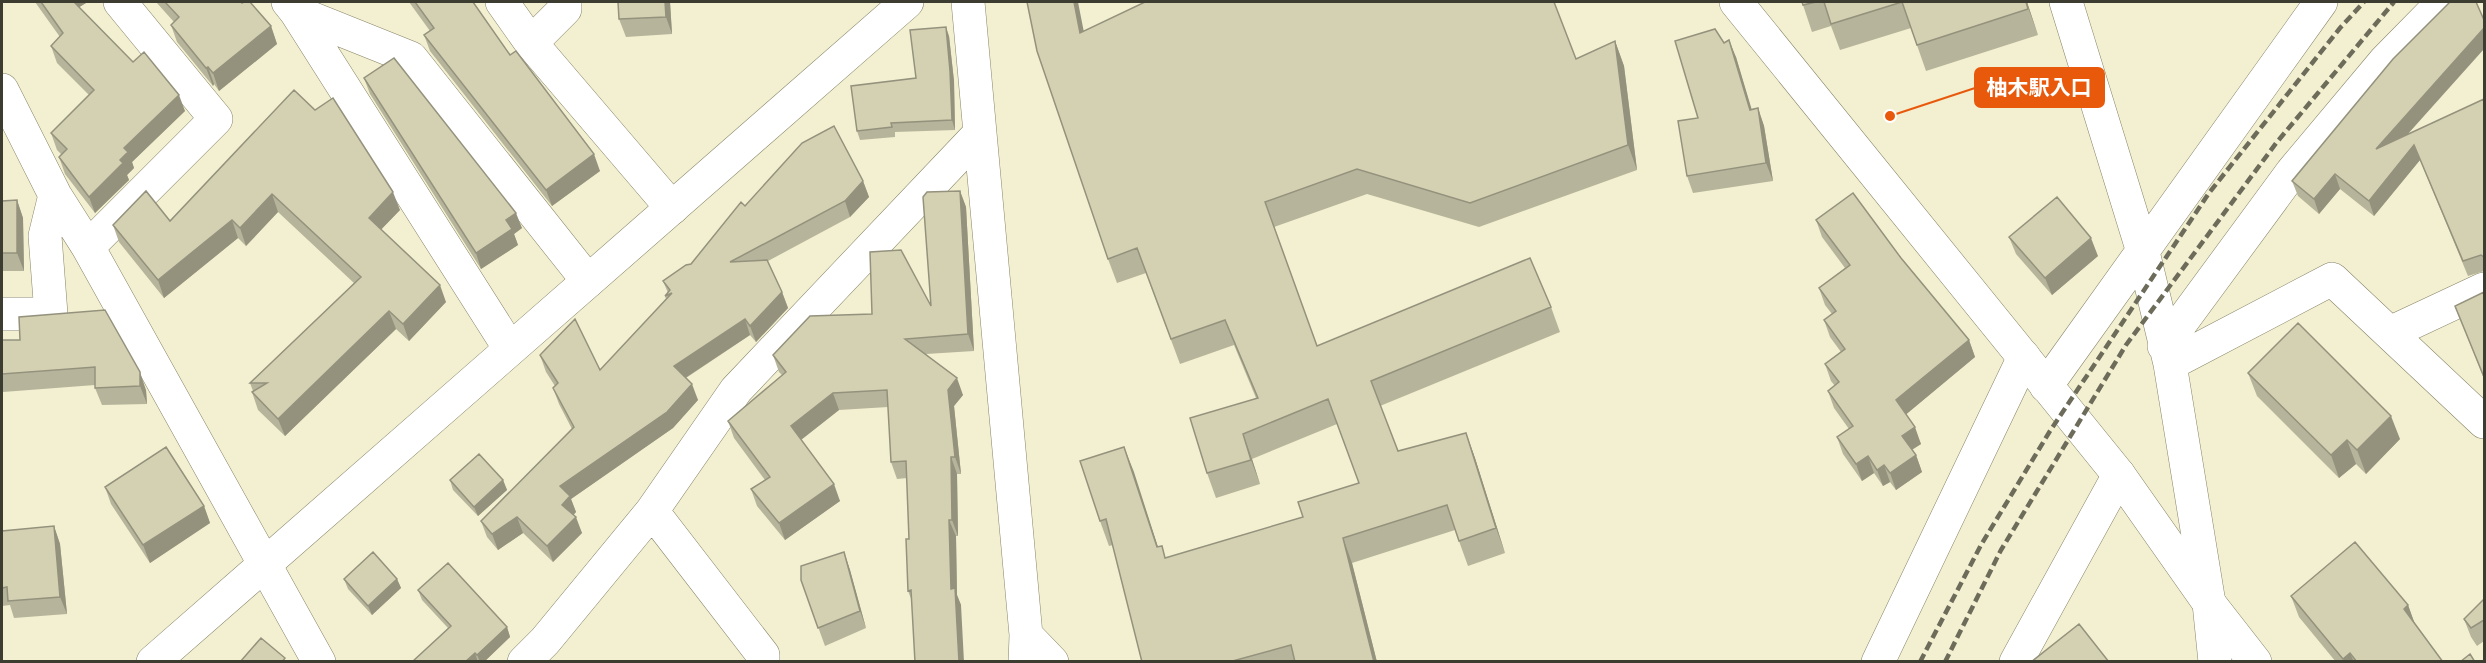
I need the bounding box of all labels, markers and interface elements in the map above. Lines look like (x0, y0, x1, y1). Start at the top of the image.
callout: 柚木駅入口 (1975, 68, 2104, 107)
text: 柚木駅入口 (1987, 76, 2092, 100)

